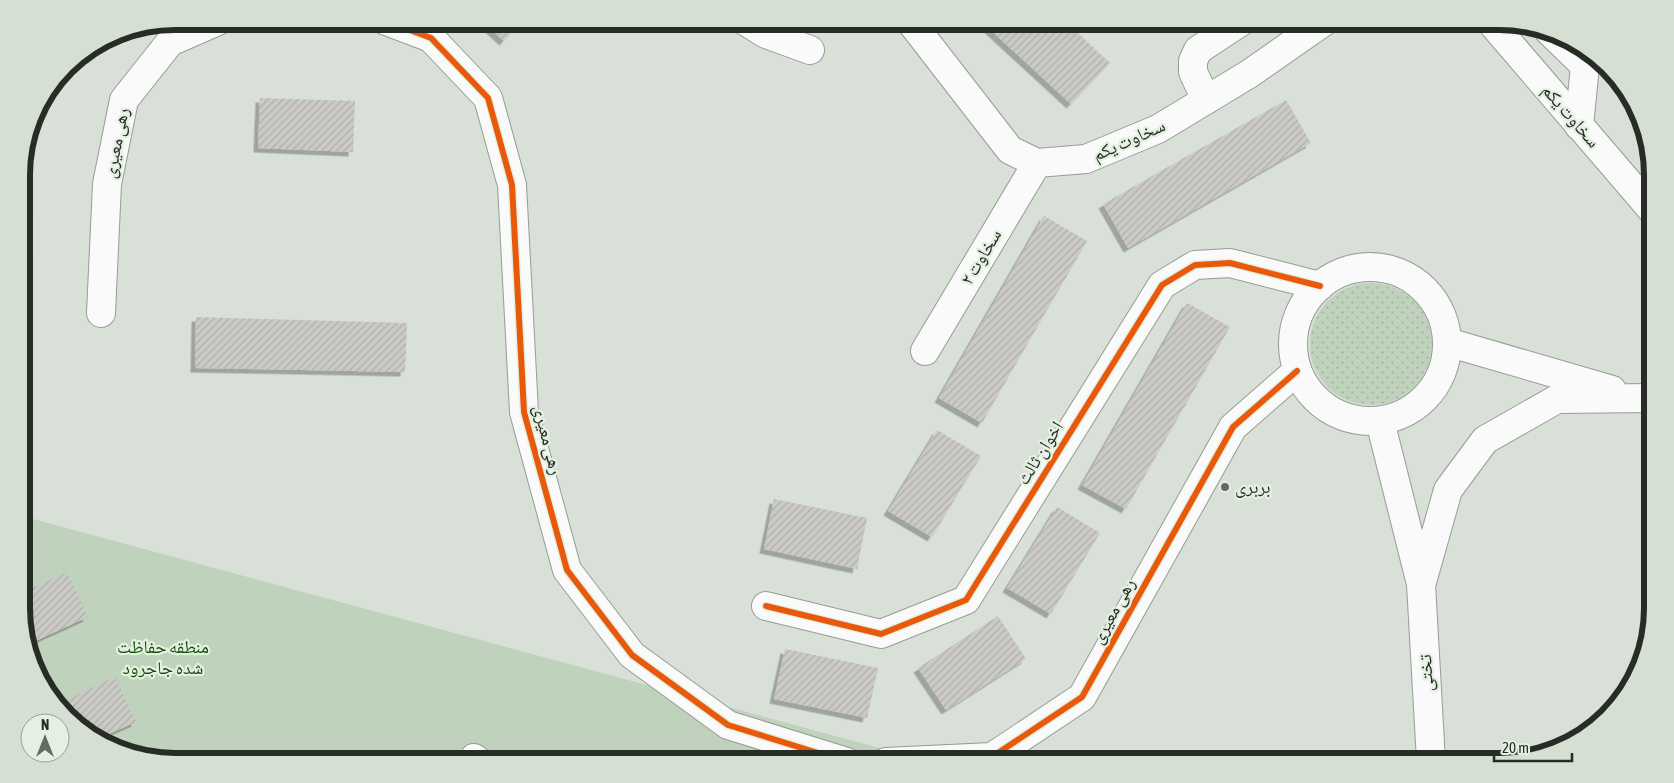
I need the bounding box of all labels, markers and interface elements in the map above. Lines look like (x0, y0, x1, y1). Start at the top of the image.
street label: سخاوت یکم (1537, 80, 1605, 153)
street label: رهی معیری (98, 106, 134, 180)
street label: سخاوت یکم (1089, 114, 1169, 167)
street label: سخاوت ۲ (956, 225, 1005, 288)
street label: رهی معیری (529, 403, 567, 477)
street label: اخوان ثالث (1012, 417, 1068, 489)
place label: بربری (1235, 476, 1271, 498)
marker: بربری (1219, 481, 1231, 493)
street label: رهی معیری (1086, 574, 1140, 648)
park label: منطقه حفاظت شده جاجرود (117, 636, 209, 678)
street label: تختی (1414, 654, 1438, 692)
north arrow (20, 713, 70, 763)
text: N (41, 717, 49, 733)
scale bar (1494, 730, 1572, 762)
text: 20 m (1502, 739, 1529, 756)

